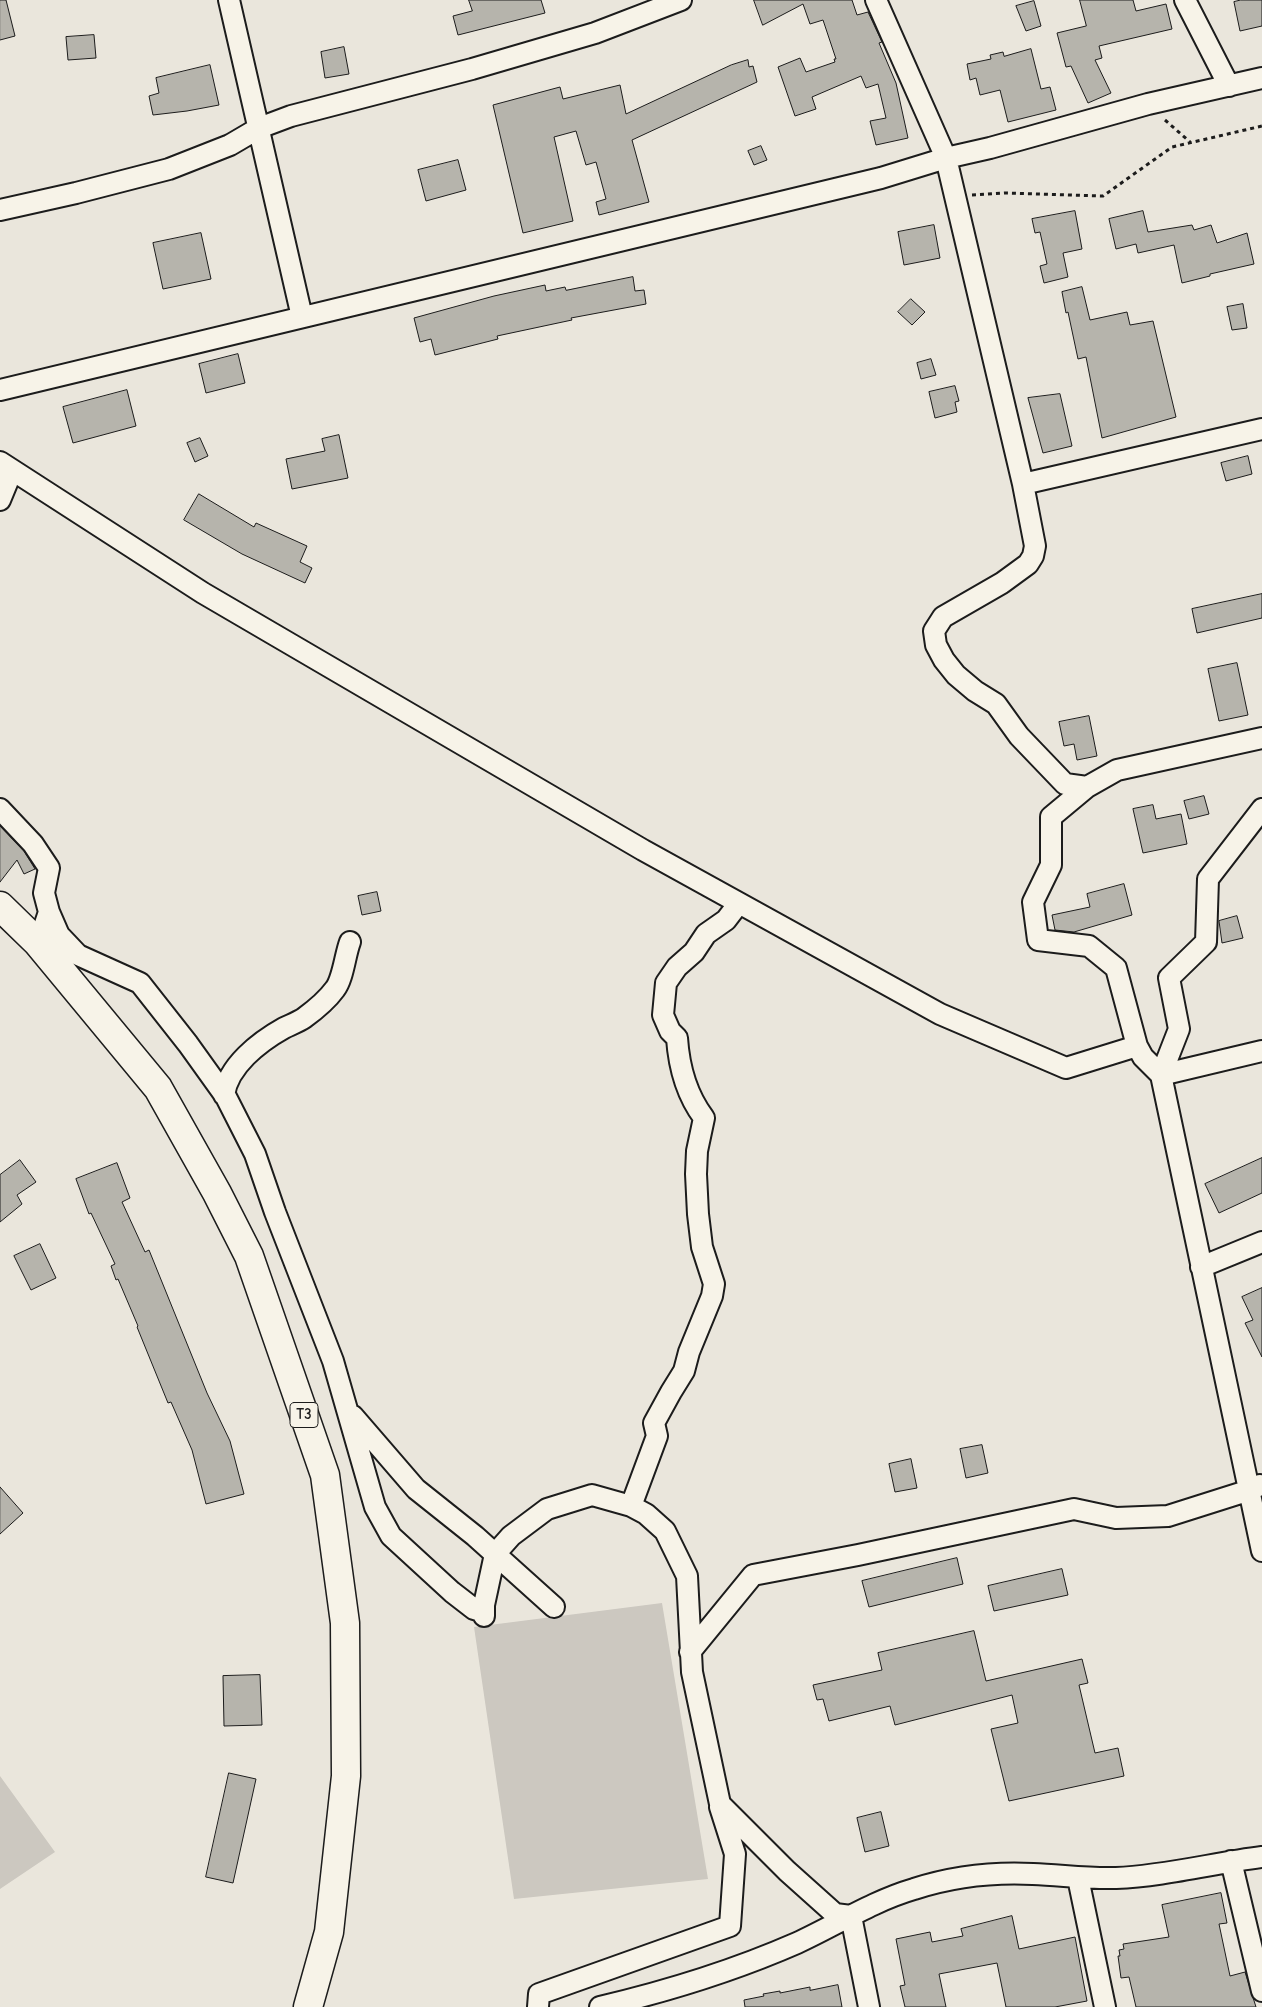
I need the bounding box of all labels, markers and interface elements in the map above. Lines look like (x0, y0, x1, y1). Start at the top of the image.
road number: T3 (290, 1402, 318, 1428)

